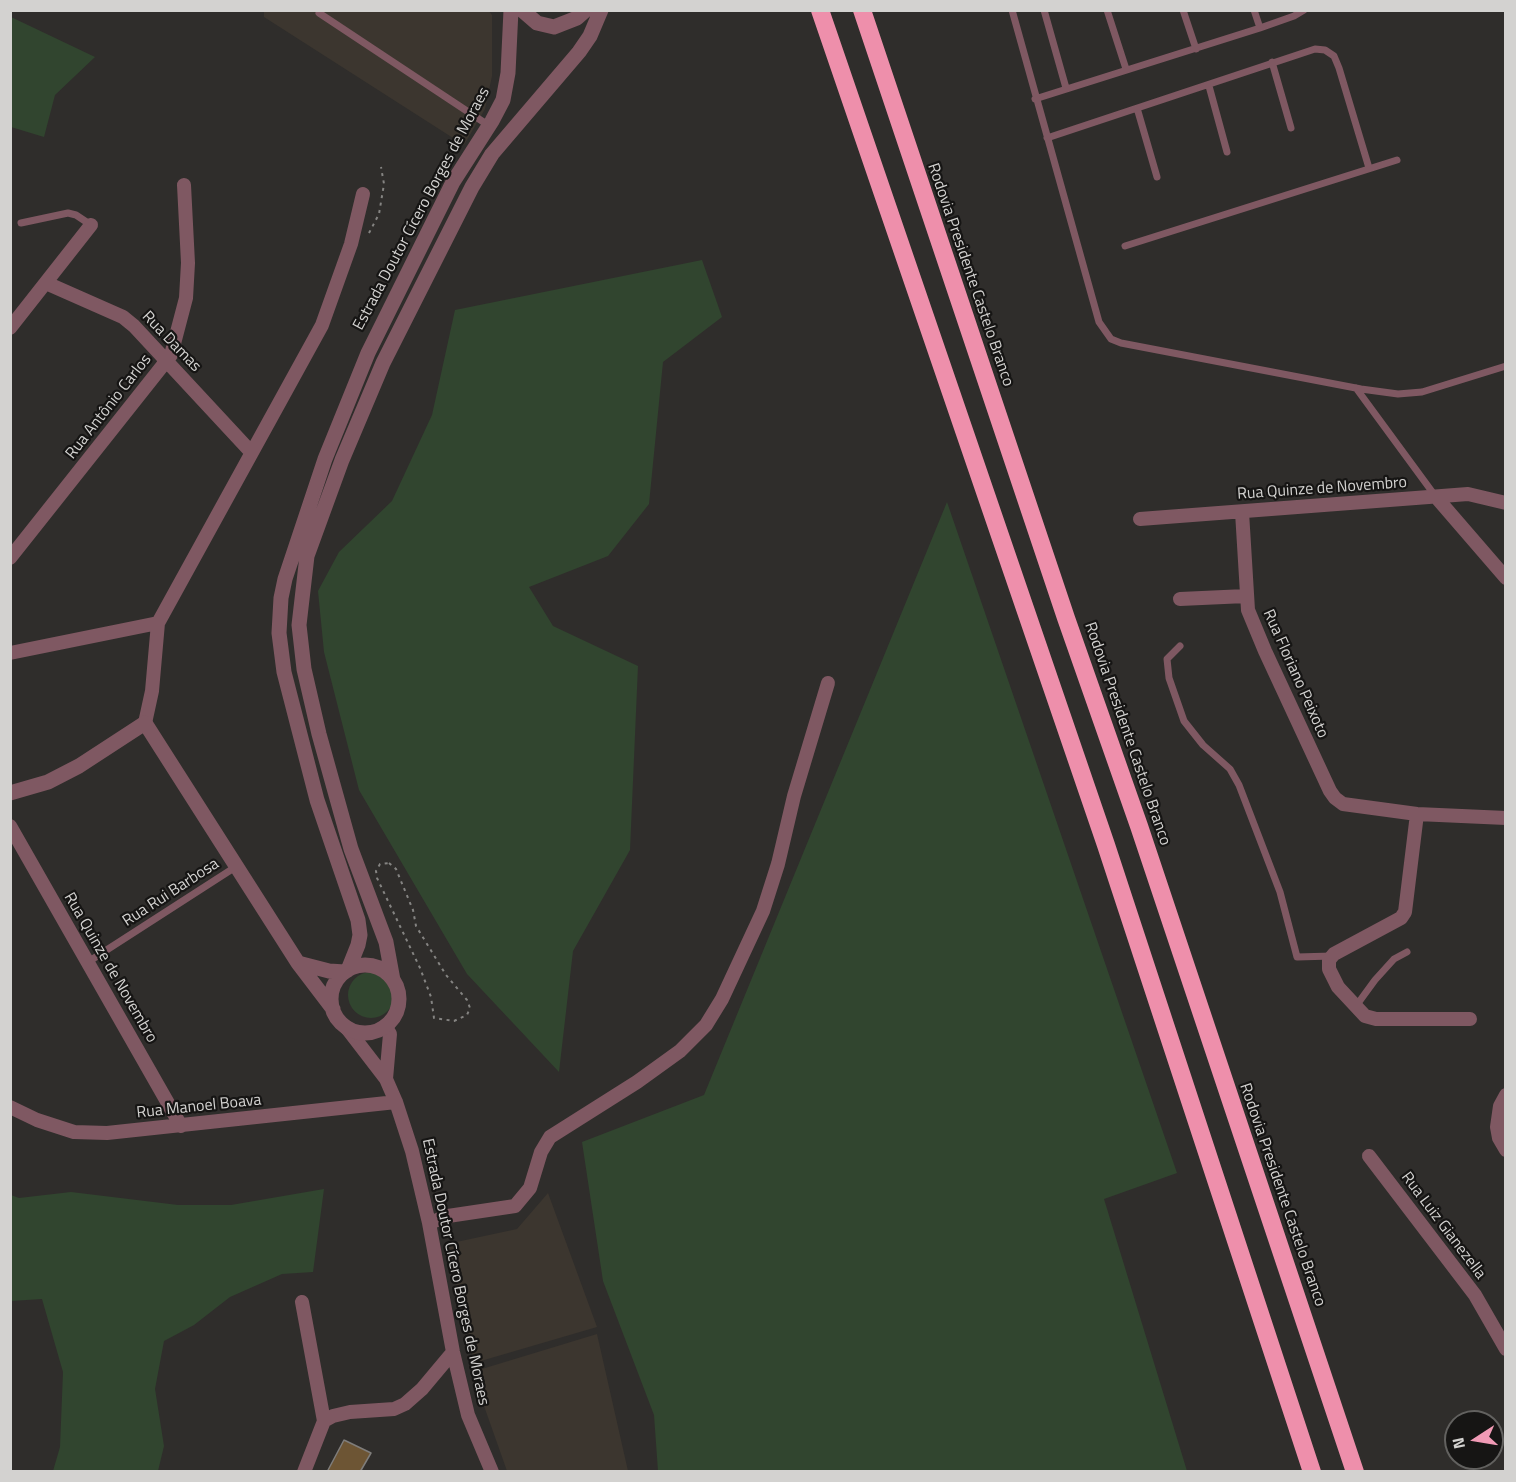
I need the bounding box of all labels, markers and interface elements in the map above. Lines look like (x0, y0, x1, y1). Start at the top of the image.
street label: Estrada Doutor Cícero Borges de Moraes (350, 84, 494, 334)
street label: Rodovia Presidente Castelo Branco (923, 161, 1017, 389)
street label: Rua Damas (137, 308, 205, 376)
street label: Rua Antônio Carlos (62, 351, 156, 463)
street label: Rua Quinze de Novembro (1236, 473, 1408, 505)
street label: Rua Floriano Peixoto (1258, 607, 1332, 741)
street label: Rodovia Presidente Castelo Branco (1080, 620, 1174, 848)
street label: Rua Rui Barbosa (119, 855, 223, 931)
street label: Rua Quinze de Novembro (59, 890, 161, 1046)
street label: Rodovia Presidente Castelo Branco (1235, 1081, 1329, 1309)
street label: Rua Manoel Boava (136, 1091, 262, 1123)
street label: Estrada Doutor Cícero Borges de Moraes (417, 1137, 493, 1407)
street label: Rua Luiz Gianezella (1397, 1169, 1489, 1283)
north arrow (1444, 1410, 1504, 1470)
text: N (1445, 1435, 1471, 1451)

